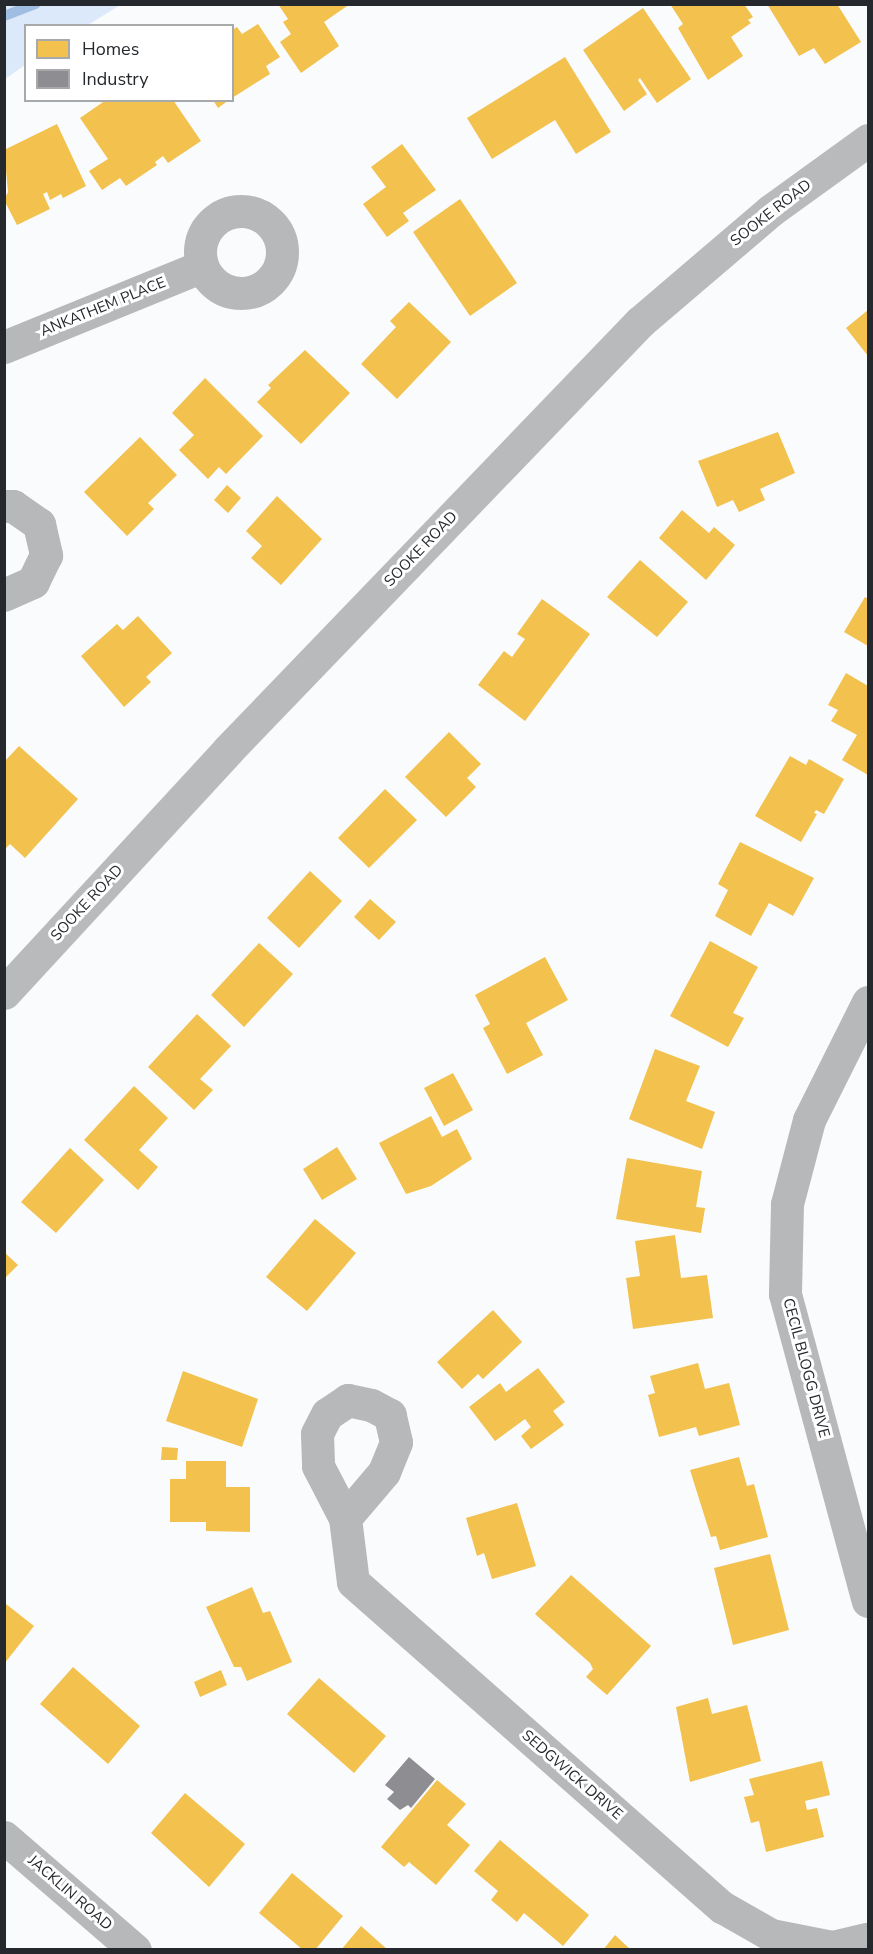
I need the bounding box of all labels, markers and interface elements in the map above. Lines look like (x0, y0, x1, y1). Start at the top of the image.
legend (24, 24, 234, 102)
text: Homes (82, 37, 139, 61)
text: Industry (82, 67, 149, 91)
street label: SOOKE ROAD (727, 176, 815, 250)
street label: ANKATHEM PLACE (38, 274, 168, 340)
street label: SOOKE ROAD (381, 508, 461, 590)
street label: SOOKE ROAD (47, 861, 127, 945)
street label: CECIL BLOGG DRIVE (779, 1296, 833, 1440)
street label: SEDGWICK DRIVE (518, 1726, 626, 1824)
street label: JACKLIN ROAD (24, 1852, 116, 1934)

